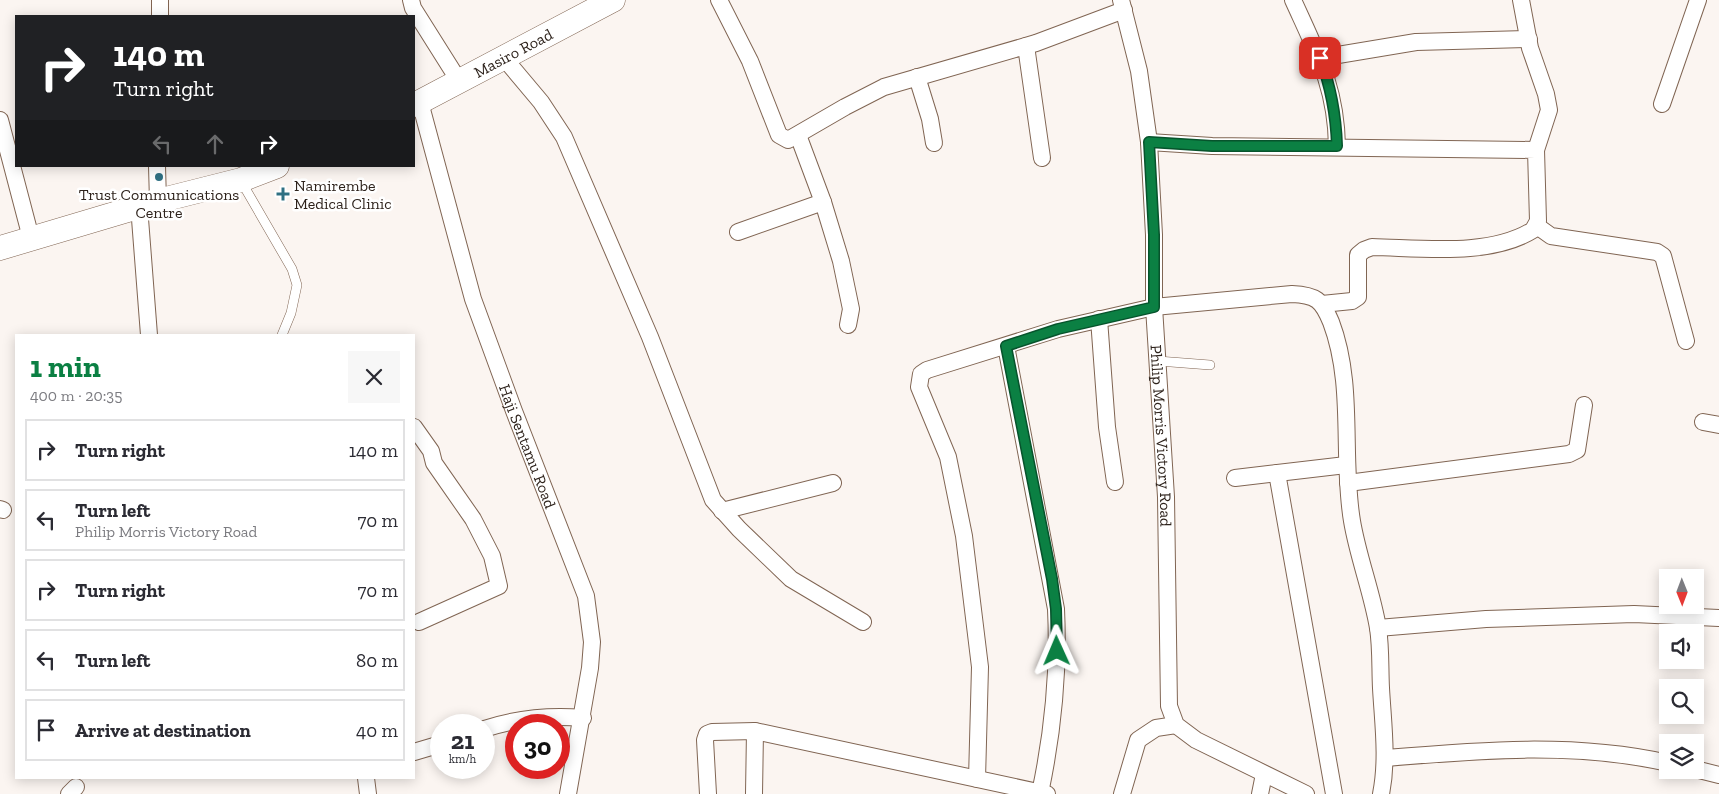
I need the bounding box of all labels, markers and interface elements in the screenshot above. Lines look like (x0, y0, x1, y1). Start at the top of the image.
street label: Masiro Road (471, 25, 556, 82)
text: 140 m (113, 33, 204, 75)
icon: right (30, 35, 95, 100)
pin (1299, 37, 1341, 79)
icon: arrive (1306, 44, 1334, 72)
text: Turn right (113, 75, 214, 102)
icon: left (148, 130, 176, 158)
icon: ahead (201, 130, 229, 158)
icon: right (254, 130, 282, 158)
marker: Trust Communications Centre (153, 171, 165, 183)
place label: Namirembe Medical Clinic (294, 176, 392, 213)
place label: Trust Communications Centre (79, 185, 239, 222)
marker: Namirembe Medical Clinic (276, 187, 290, 201)
street label: Philip Morris Victory Road (1146, 344, 1175, 527)
text: 1 min (30, 349, 101, 385)
button: close (348, 351, 400, 403)
street label: Haji Sentamu Road (495, 382, 560, 511)
text: 400 m · 20:35 (30, 386, 122, 405)
icon: right (32, 436, 60, 464)
text: Turn right (75, 439, 165, 462)
text: 140 m (349, 439, 398, 462)
text: Turn left (75, 499, 150, 522)
icon: left (32, 506, 60, 534)
text: 70 m (357, 509, 398, 532)
text: Philip Morris Victory Road (75, 522, 257, 541)
north arrow (1659, 569, 1704, 614)
map controls (1659, 569, 1704, 779)
icon: right (32, 576, 60, 604)
text: Turn right (75, 579, 165, 602)
text: 70 m (357, 579, 398, 602)
position arrow (1030, 624, 1082, 676)
button: sound (1659, 624, 1704, 669)
icon: left (32, 646, 60, 674)
text: Turn left (75, 649, 150, 672)
text: 80 m (356, 649, 398, 672)
button: search (1659, 679, 1704, 724)
speed limit sign: 30 (505, 714, 570, 779)
icon: arrive (32, 716, 60, 744)
text: Arrive at destination (75, 719, 251, 742)
text: 40 m (356, 719, 398, 742)
text: 21 (451, 725, 474, 755)
button: layers (1659, 734, 1704, 779)
text: km/h (449, 752, 476, 766)

